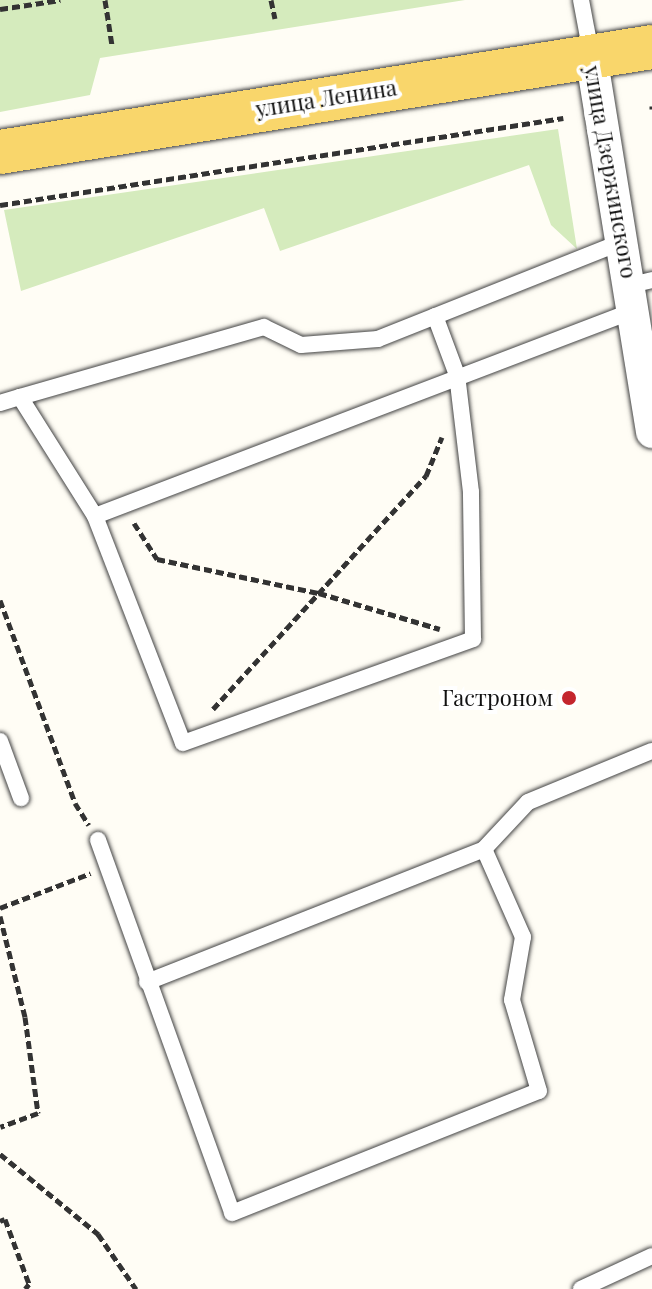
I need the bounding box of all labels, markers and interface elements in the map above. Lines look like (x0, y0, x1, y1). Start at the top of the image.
street label: улица Дзержинского (579, 64, 643, 280)
street label: улица Ленина (254, 74, 398, 122)
place label: Гастроном (442, 685, 553, 711)
marker: Гастроном (560, 689, 578, 707)

